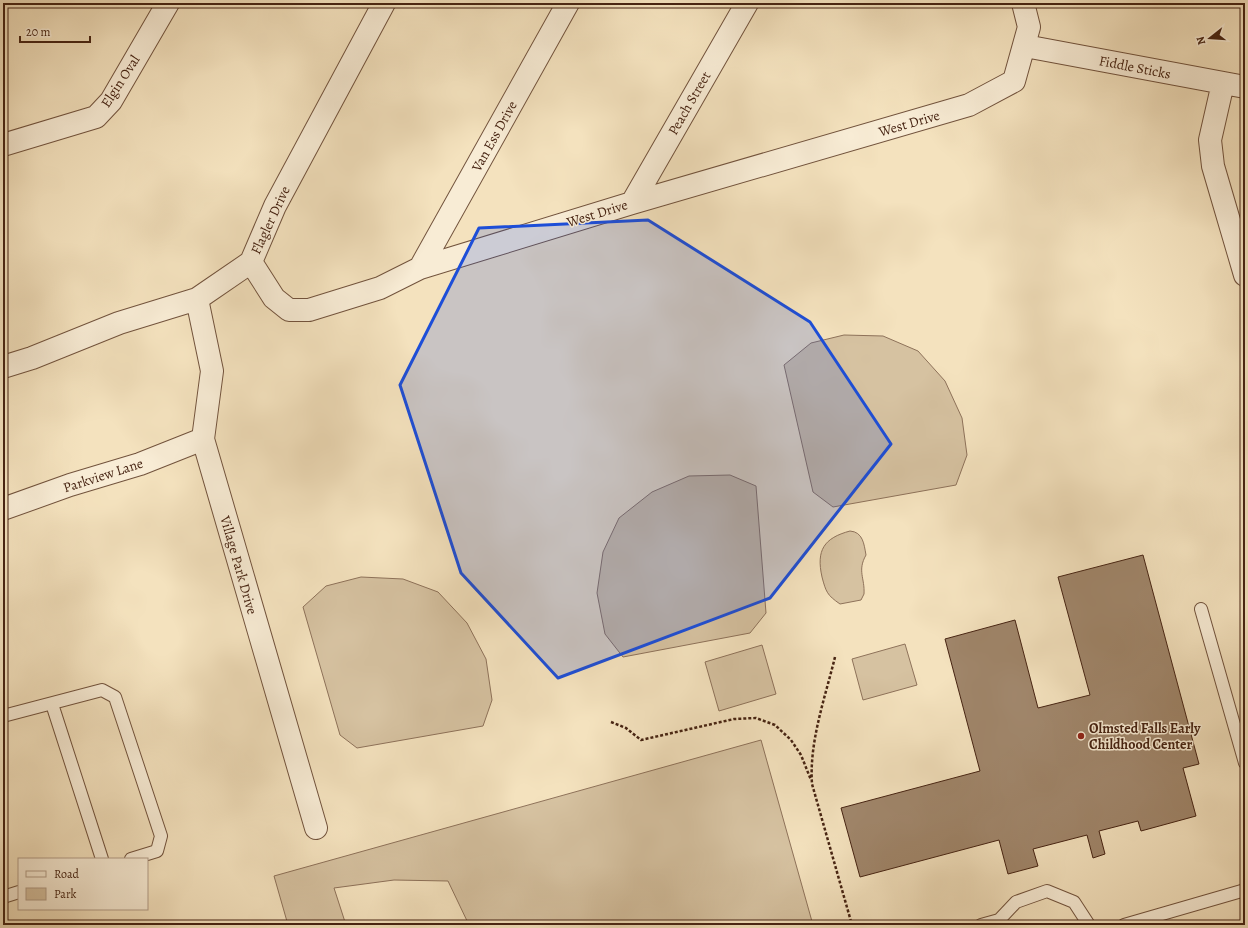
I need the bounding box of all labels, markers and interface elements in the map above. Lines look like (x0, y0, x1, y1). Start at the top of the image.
scale bar (20, 18, 90, 44)
north arrow (1190, 18, 1230, 58)
text: 20 m (26, 24, 50, 40)
text: N (1193, 35, 1209, 47)
street label: Elgin Oval (96, 51, 145, 111)
street label: Fiddle Sticks (1097, 51, 1172, 84)
street label: Peach Street (664, 68, 715, 139)
street label: Van Ess Drive (467, 97, 522, 176)
street label: West Drive (875, 106, 942, 142)
street label: Flagler Drive (246, 183, 295, 257)
street label: West Drive (563, 195, 630, 232)
street label: Parkview Lane (61, 454, 146, 497)
street label: Village Park Drive (215, 513, 262, 617)
place label: Olmsted Falls Early Childhood Center (1089, 719, 1201, 754)
marker: Olmsted Falls Early Childhood Center (1076, 731, 1086, 741)
legend (18, 858, 148, 910)
text: Road (54, 866, 80, 882)
text: Park (54, 886, 77, 902)

